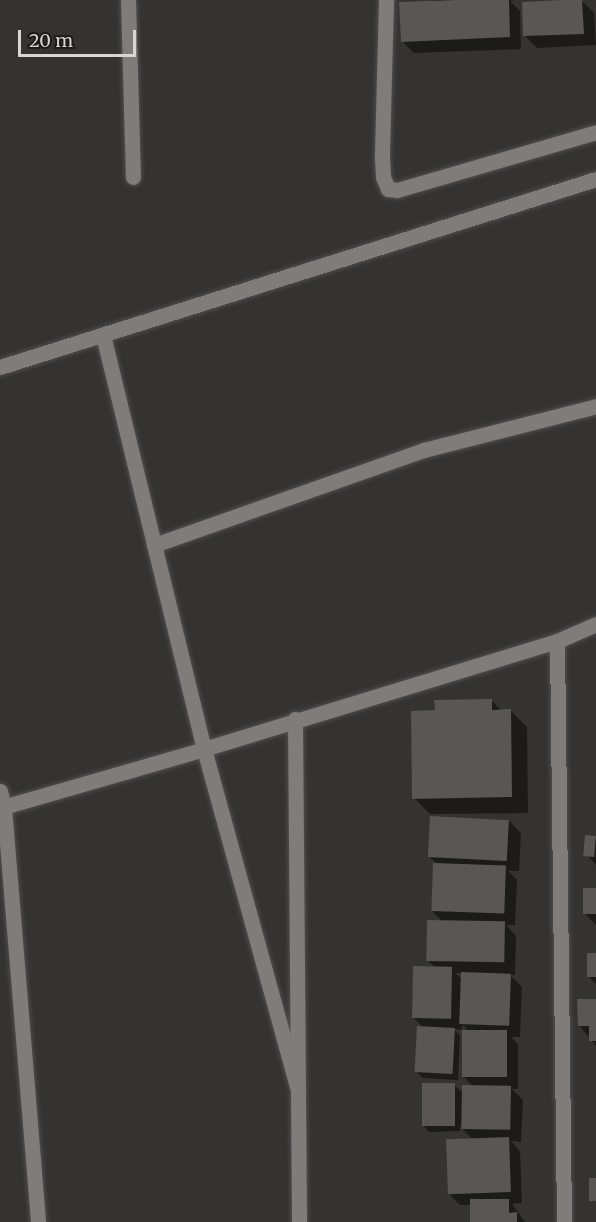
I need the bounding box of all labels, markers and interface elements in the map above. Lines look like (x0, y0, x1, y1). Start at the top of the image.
scale bar (21, 18, 140, 56)
text: 20 m (29, 29, 73, 52)

